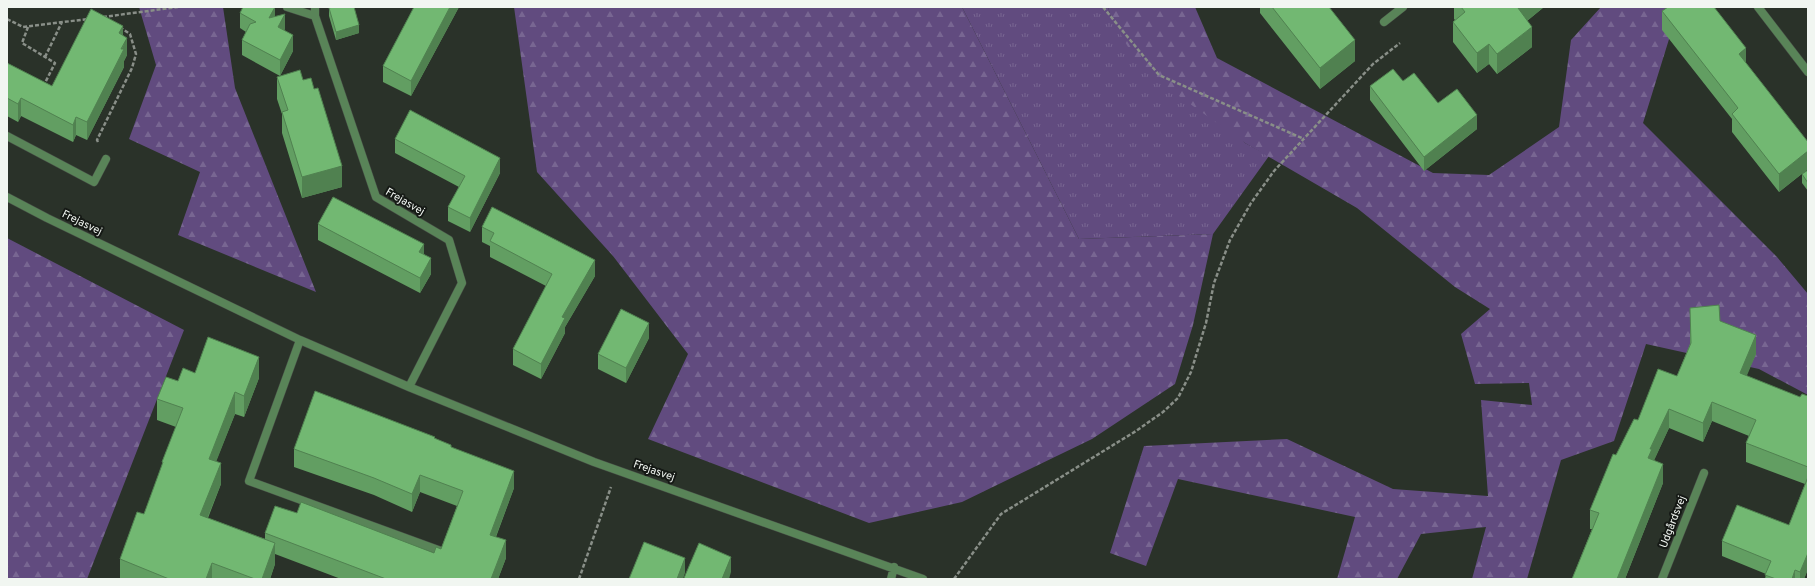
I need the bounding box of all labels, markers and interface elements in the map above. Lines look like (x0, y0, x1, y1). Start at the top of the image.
street label: Frejasvej (383, 185, 427, 219)
street label: Frejasvej (60, 207, 104, 239)
street label: Frejasvej (631, 457, 677, 485)
street label: Udgårdsvej (1657, 494, 1689, 550)

